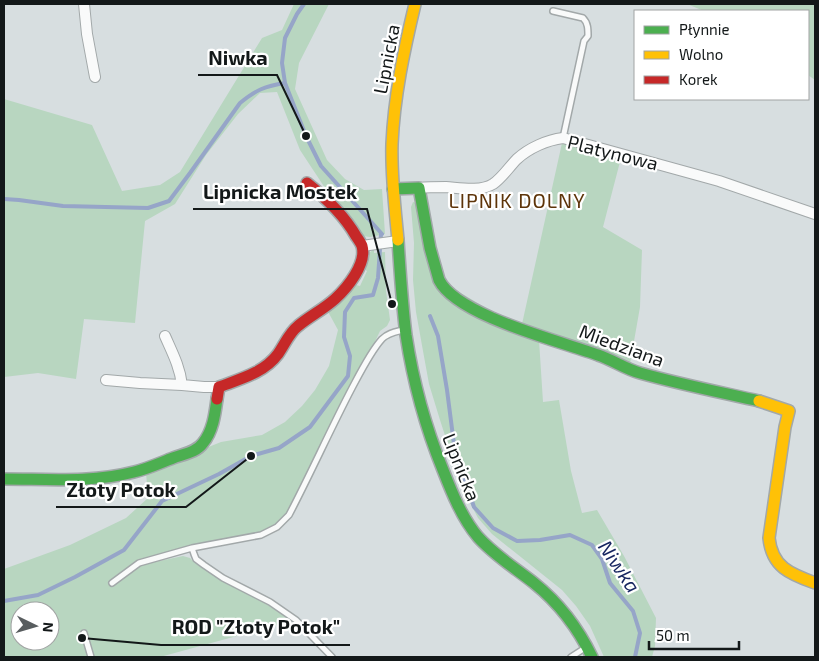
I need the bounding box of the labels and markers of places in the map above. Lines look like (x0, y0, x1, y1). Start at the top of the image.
callout: Niwka (198, 40, 277, 75)
callout: Lipnicka Mostek (193, 174, 367, 209)
callout: Złoty Potok (56, 472, 186, 507)
callout: ROD "Złoty Potok" (161, 610, 350, 645)

